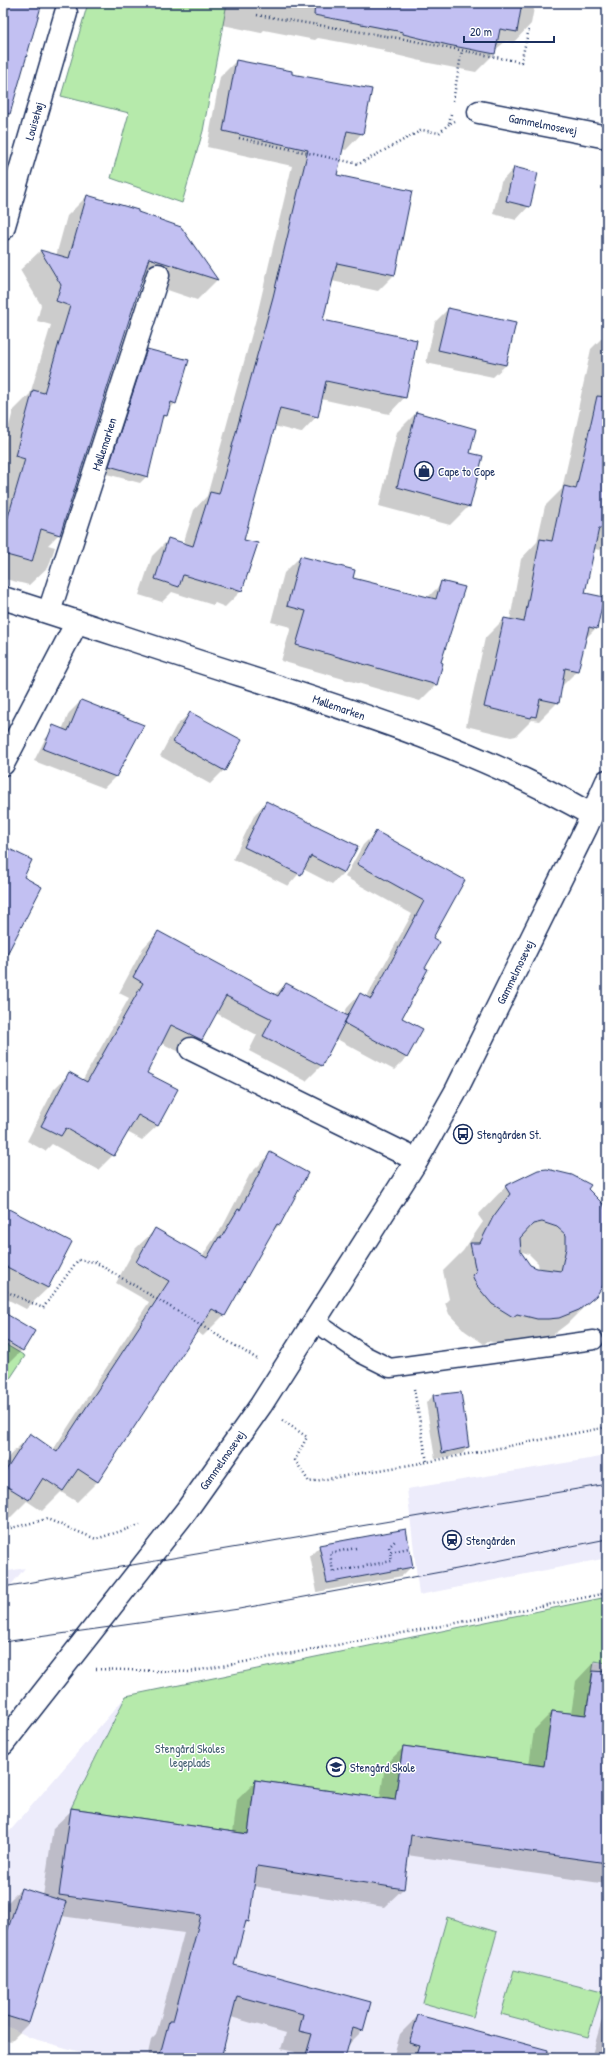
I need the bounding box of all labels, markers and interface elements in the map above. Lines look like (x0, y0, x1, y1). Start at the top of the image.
scale bar (464, 18, 554, 44)
text: 20 m (470, 23, 492, 40)
street label: Louisehøj (20, 100, 48, 142)
street label: Gammelmosevej (507, 109, 579, 139)
street label: Møllemarken (87, 415, 121, 473)
shop icon: Cape to Cope (413, 460, 435, 482)
place label: Cape to Cope (438, 463, 495, 480)
street label: Møllemarken (310, 690, 368, 724)
street label: Gammelmosevej (492, 937, 538, 1007)
bus stop icon: Stengården St. (452, 1123, 474, 1145)
place label: Stengården St. (477, 1126, 541, 1143)
street label: Gammelmosevej (195, 1426, 249, 1493)
station icon: Stengården (441, 1529, 463, 1551)
place label: Stengården (466, 1532, 515, 1549)
park label: Stengård Skoles legeplads (155, 1740, 225, 1771)
school or university icon: Stengård Skole (325, 1756, 347, 1778)
place label: Stengård Skole (350, 1759, 415, 1776)

